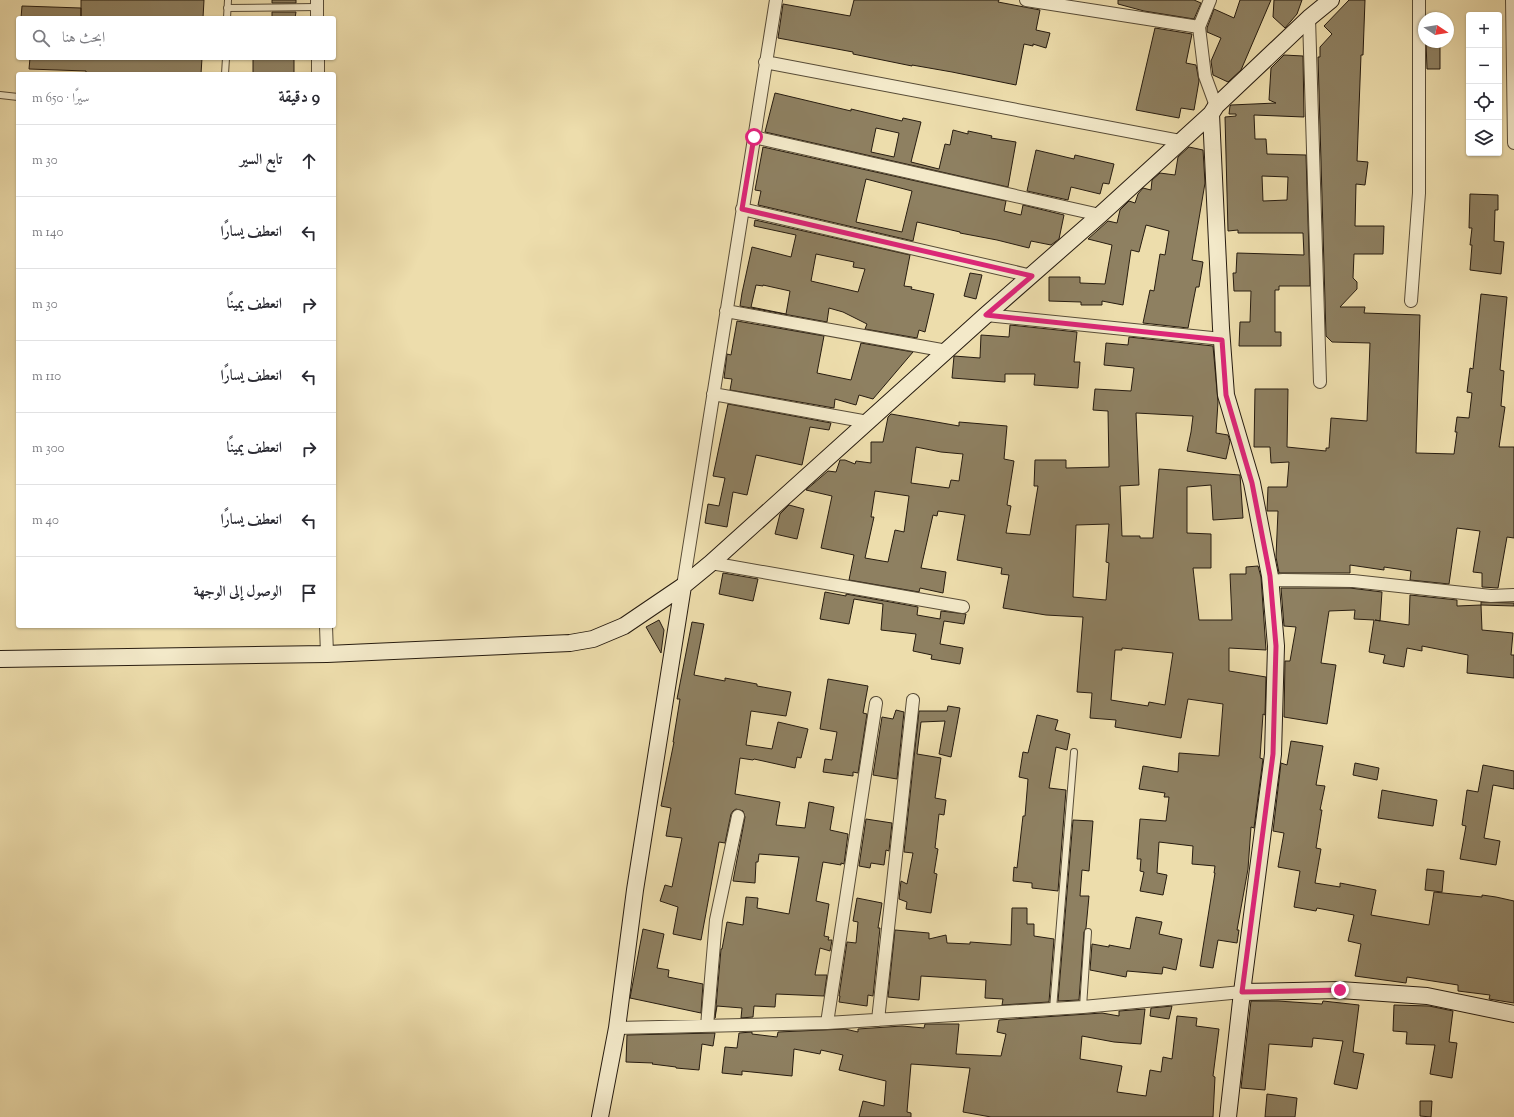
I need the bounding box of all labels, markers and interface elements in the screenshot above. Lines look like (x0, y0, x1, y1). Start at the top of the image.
north arrow (1418, 12, 1454, 48)
map controls (1466, 12, 1502, 156)
button: + (1466, 12, 1502, 48)
search box (16, 16, 336, 60)
icon: search (30, 27, 52, 49)
text: ابحث هنا (62, 28, 105, 49)
button: − (1466, 48, 1502, 84)
button: locate (1466, 84, 1502, 120)
text: 9 دقيقة (278, 86, 320, 110)
text: سيرًا · 650 m (32, 90, 90, 108)
button: layers (1466, 120, 1502, 156)
route start (745, 128, 763, 146)
text: تابع السير (240, 150, 282, 171)
icon: ahead (298, 150, 320, 172)
text: 30 m (32, 152, 58, 170)
text: انعطف يسارًا (221, 222, 282, 243)
icon: left (298, 222, 320, 244)
text: 140 m (32, 224, 63, 242)
text: انعطف يمينًا (227, 294, 282, 315)
icon: right (298, 294, 320, 316)
text: 30 m (32, 296, 58, 314)
text: انعطف يسارًا (221, 366, 282, 387)
icon: left (298, 366, 320, 388)
text: 110 m (32, 368, 61, 386)
text: انعطف يمينًا (227, 438, 282, 459)
icon: right (298, 438, 320, 460)
text: 300 m (32, 440, 64, 458)
text: انعطف يسارًا (221, 510, 282, 531)
icon: left (298, 510, 320, 532)
text: 40 m (32, 512, 59, 530)
text: الوصول إلى الوجهة (193, 582, 282, 603)
icon: arrive (298, 582, 320, 604)
route end (1331, 981, 1349, 999)

